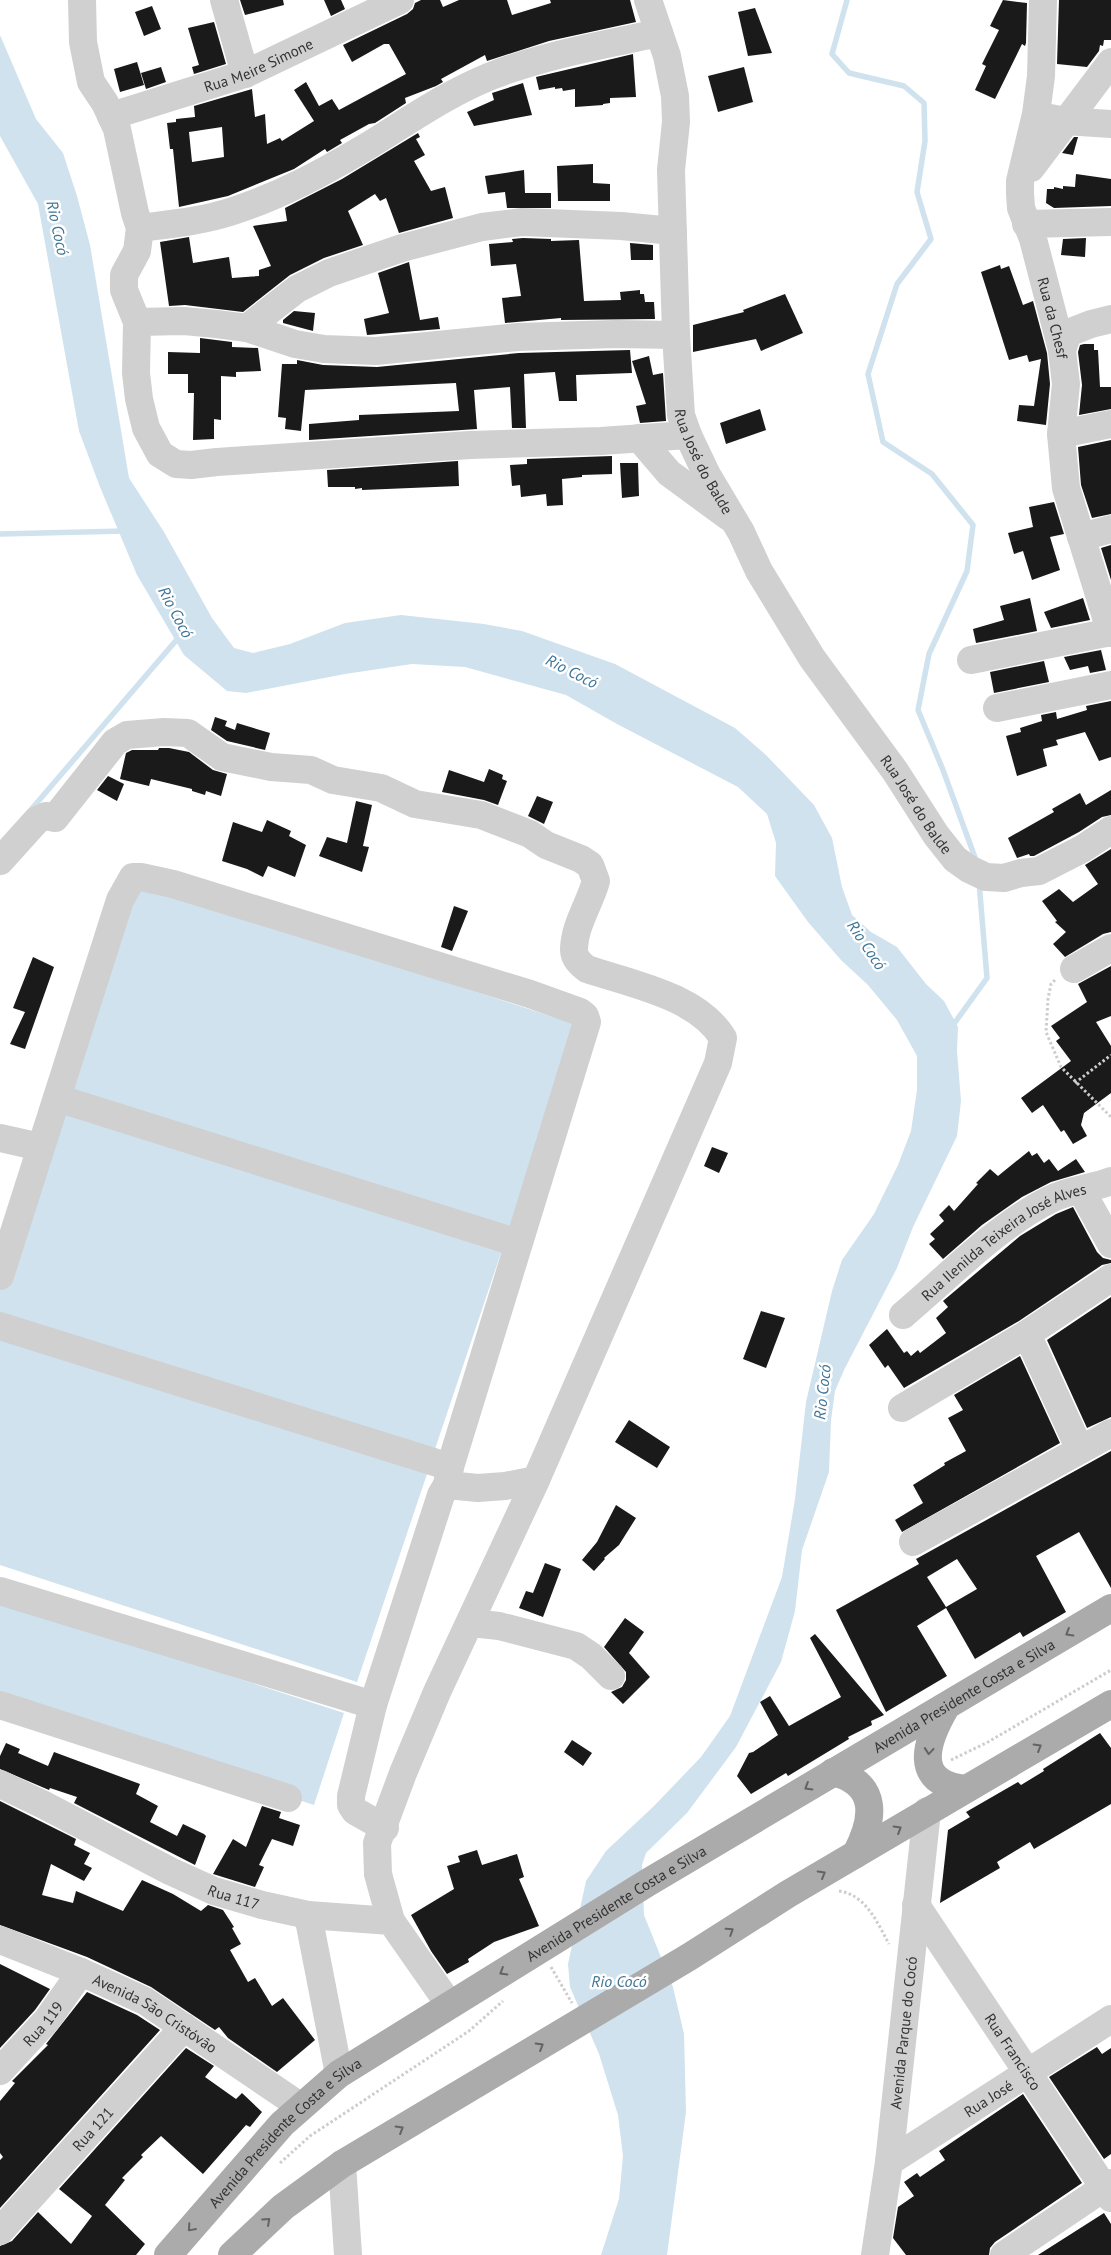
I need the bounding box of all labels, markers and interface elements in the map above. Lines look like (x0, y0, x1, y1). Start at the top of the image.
street label: Rua Meire Simone (201, 34, 316, 96)
water label: Rio Cocó (42, 199, 74, 257)
street label: Rua da Chesf (1034, 275, 1073, 361)
street label: Rua José do Balde (671, 408, 738, 517)
water label: Rio Cocó (154, 583, 198, 641)
water label: Rio Cocó (543, 649, 601, 693)
street label: Rua José do Balde (877, 751, 957, 858)
water label: Rio Cocó (843, 916, 891, 974)
street label: Rua Ilenilda Teixeira José Alves (917, 1179, 1088, 1305)
water label: Rio Cocó (809, 1363, 835, 1421)
one-way arrow (1066, 1627, 1075, 1637)
street label: Avenida Presidente Costa e Silva (869, 1634, 1058, 1756)
one-way arrow (1032, 1743, 1041, 1753)
one-way arrow (923, 1748, 934, 1756)
one-way arrow (805, 1780, 814, 1790)
one-way arrow (892, 1826, 901, 1835)
street label: Avenida Presidente Costa e Silva (522, 1841, 710, 1965)
one-way arrow (817, 1870, 826, 1880)
street label: Rua 117 (205, 1880, 262, 1913)
one-way arrow (724, 1928, 734, 1937)
street label: Avenida Parque do Cocó (885, 1955, 921, 2110)
one-way arrow (500, 1965, 509, 1975)
street label: Avenida São Cristóvão (90, 1969, 221, 2057)
water label: Rio Cocó (591, 1971, 647, 1991)
street label: Rua 119 (18, 1997, 67, 2050)
street label: Rua Francisco (981, 2009, 1046, 2094)
one-way arrow (535, 2043, 544, 2053)
street label: Avenida Presidente Costa e Silva (204, 2053, 365, 2211)
street label: Rua José (960, 2075, 1016, 2121)
street label: Rua 121 (68, 2103, 117, 2155)
one-way arrow (395, 2126, 404, 2136)
one-way arrow (261, 2218, 270, 2227)
one-way arrow (188, 2222, 197, 2231)

